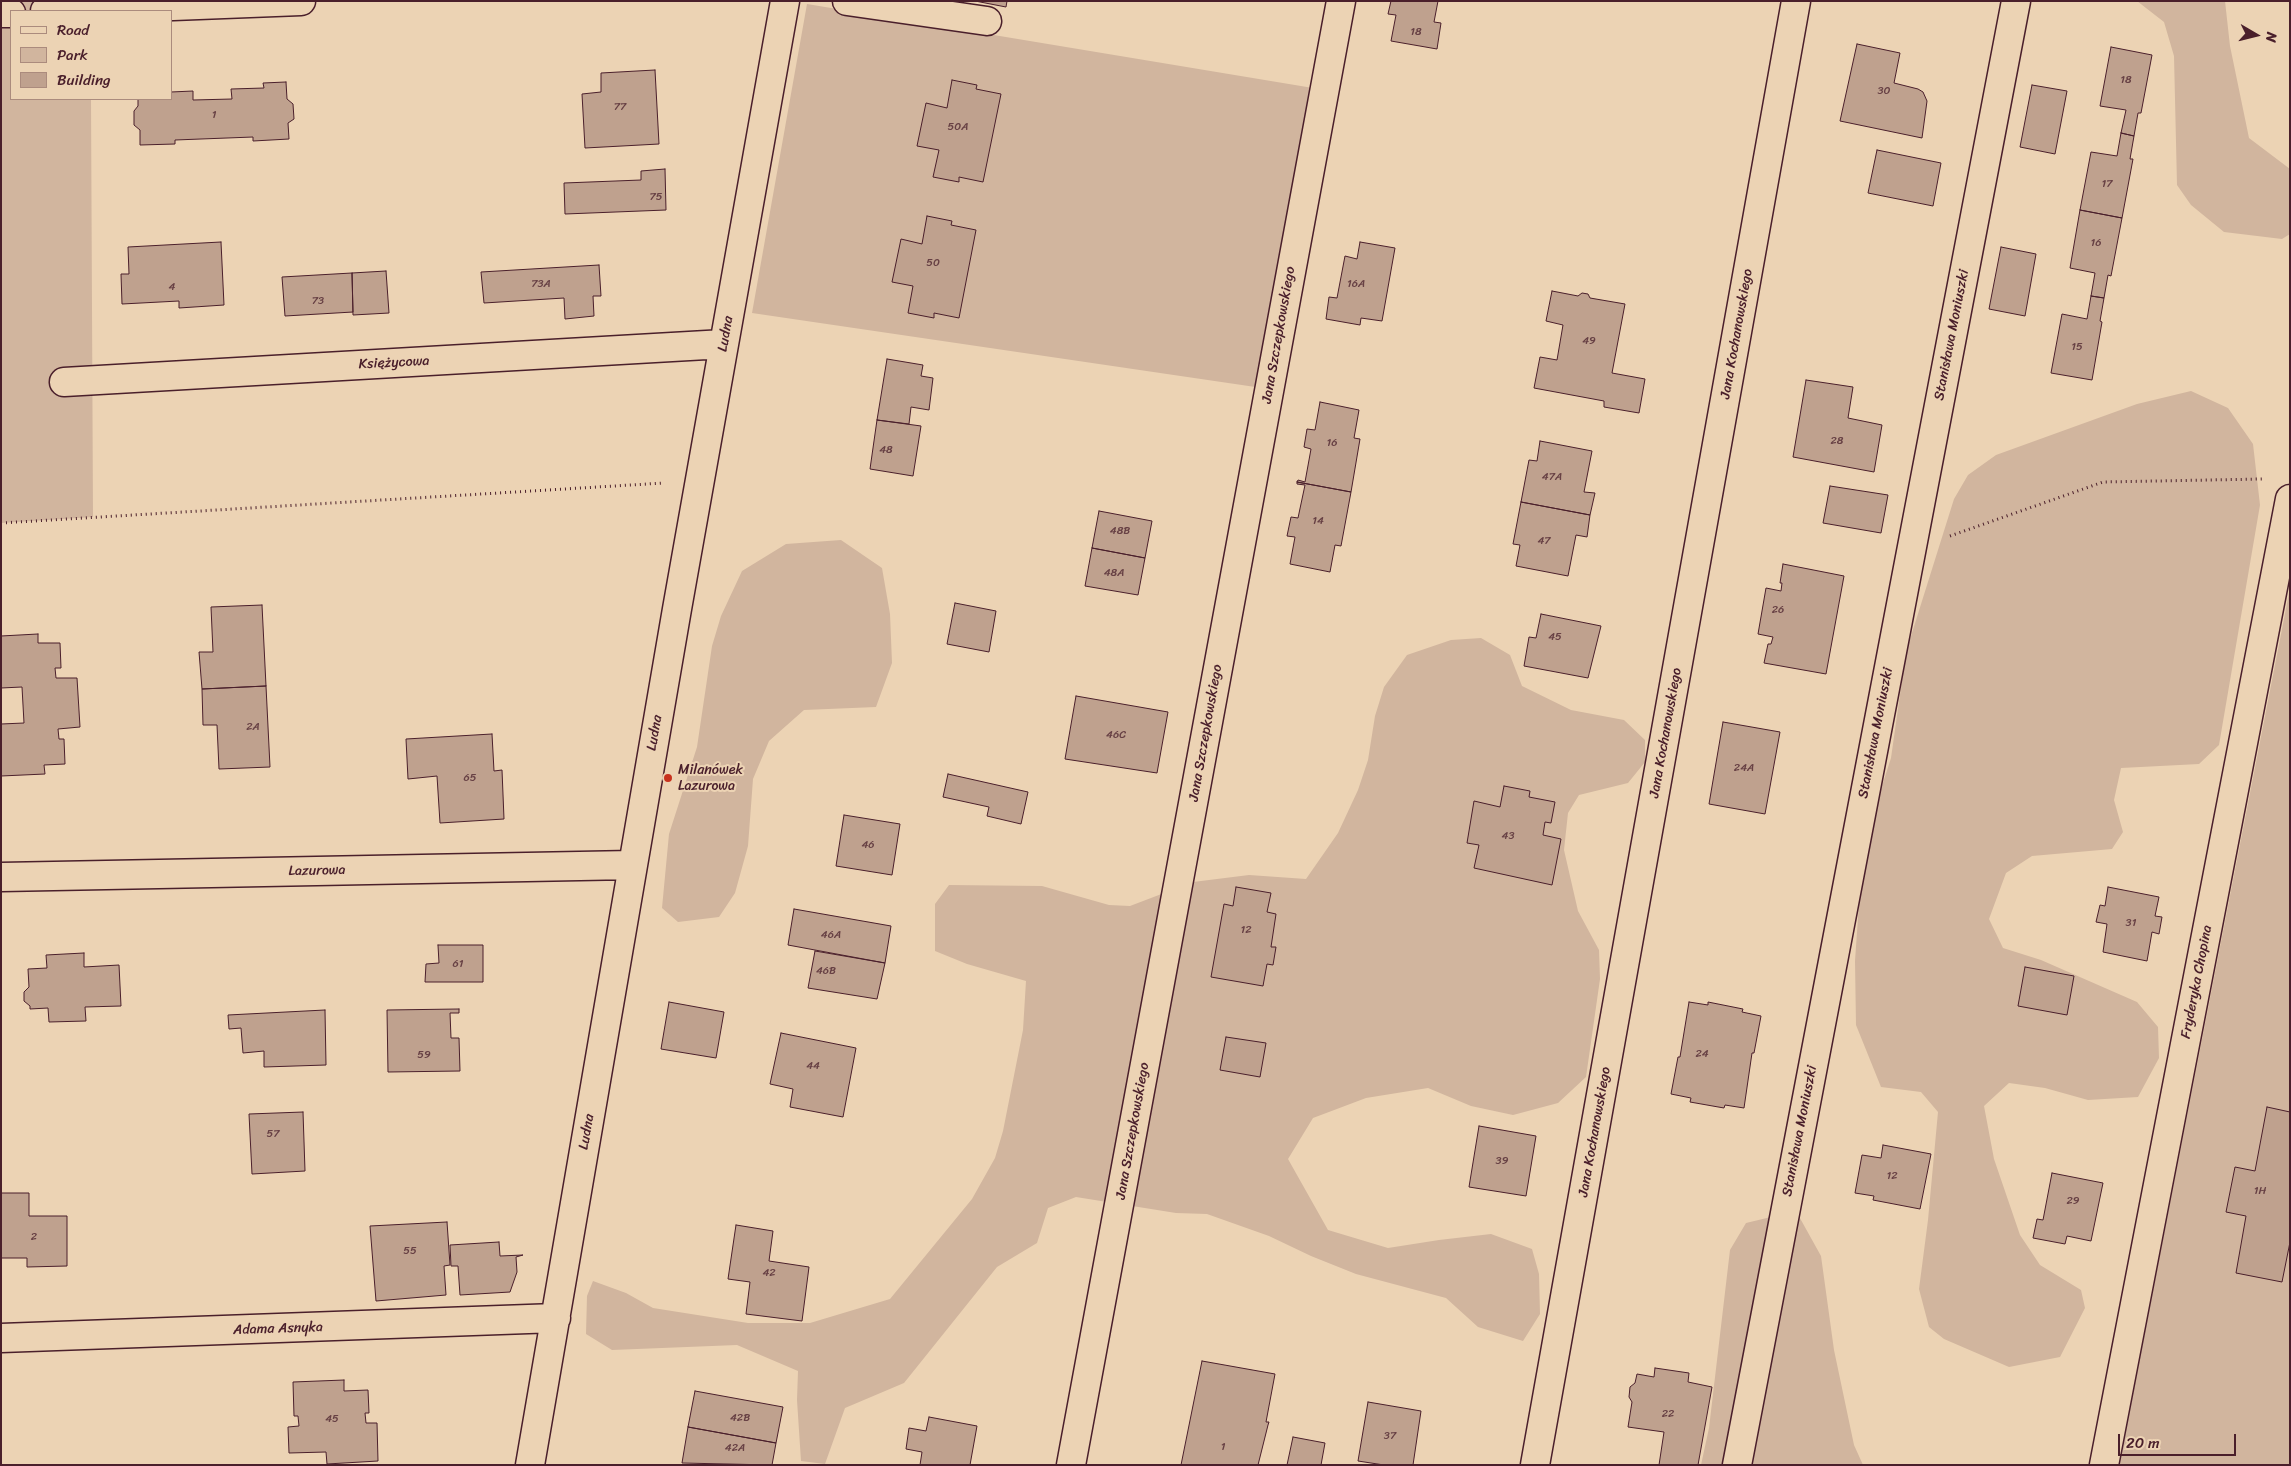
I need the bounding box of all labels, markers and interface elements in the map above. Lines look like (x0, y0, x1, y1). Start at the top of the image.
legend (10, 10, 172, 100)
north arrow (2231, 10, 2281, 60)
text: Road (57, 17, 89, 43)
house number: 18 (1410, 25, 1422, 39)
text: N (2258, 31, 2284, 44)
text: Park (57, 42, 88, 68)
text: Building (57, 67, 111, 93)
house number: 18 (2120, 73, 2132, 87)
house number: 30 (1878, 84, 1890, 98)
house number: 77 (614, 100, 626, 114)
house number: 1 (212, 108, 216, 122)
house number: 50A (948, 120, 968, 134)
house number: 17 (2102, 177, 2112, 191)
house number: 75 (649, 190, 663, 204)
house number: 16 (2091, 236, 2101, 250)
house number: 50 (926, 256, 940, 270)
street label: Jana Szczepkowskiego (1259, 265, 1299, 405)
street label: Jana Kochanowskiego (1717, 268, 1757, 400)
street label: Stanisława Moniuszki (1931, 268, 1973, 402)
house number: 73A (531, 277, 551, 291)
house number: 16A (1347, 277, 1365, 291)
house number: 4 (169, 280, 175, 294)
house number: 73 (312, 294, 324, 308)
street label: Ludna (715, 315, 737, 353)
house number: 49 (1582, 334, 1596, 348)
house number: 15 (2071, 340, 2083, 354)
street label: Księżycowa (358, 353, 430, 373)
house number: 28 (1831, 434, 1843, 448)
house number: 16 (1327, 436, 1337, 450)
house number: 48 (879, 443, 893, 457)
house number: 47A (1542, 470, 1562, 484)
house number: 14 (1312, 514, 1324, 528)
house number: 48B (1110, 524, 1130, 538)
house number: 47 (1537, 534, 1551, 548)
house number: 48A (1104, 566, 1124, 580)
house number: 26 (1772, 603, 1784, 617)
house number: 45 (1548, 630, 1562, 644)
street label: Jana Szczepkowskiego (1186, 663, 1226, 803)
street label: Stanisława Moniuszki (1855, 666, 1897, 800)
street label: Jana Kochanowskiego (1646, 667, 1686, 799)
street label: Ludna (644, 714, 666, 752)
house number: 2A (246, 720, 260, 734)
house number: 46C (1106, 728, 1126, 742)
house number: 24A (1734, 761, 1754, 775)
place label: Milanówek Lazurowa (678, 762, 743, 794)
house number: 65 (464, 771, 476, 785)
marker: Milanówek Lazurowa (662, 772, 674, 784)
house number: 43 (1502, 829, 1514, 843)
house number: 46 (861, 838, 875, 852)
street label: Lazurowa (288, 862, 346, 880)
house number: 31 (2126, 916, 2136, 930)
house number: 12 (1240, 923, 1252, 937)
street label: Fryderyka Chopina (2178, 924, 2216, 1040)
house number: 46A (821, 928, 841, 942)
house number: 61 (453, 957, 463, 971)
house number: 46B (816, 964, 836, 978)
house number: 24 (1695, 1047, 1709, 1061)
house number: 59 (417, 1048, 431, 1062)
house number: 44 (806, 1059, 820, 1073)
street label: Jana Szczepkowskiego (1113, 1061, 1153, 1201)
street label: Stanisława Moniuszki (1779, 1064, 1821, 1198)
street label: Jana Kochanowskiego (1575, 1066, 1615, 1198)
street label: Ludna (576, 1113, 598, 1151)
house number: 57 (266, 1127, 280, 1141)
house number: 39 (1496, 1154, 1508, 1168)
house number: 12 (1886, 1169, 1898, 1183)
house number: 1H (2254, 1184, 2266, 1198)
house number: 29 (2066, 1194, 2080, 1208)
house number: 2 (31, 1230, 37, 1244)
house number: 55 (403, 1244, 417, 1258)
house number: 42 (762, 1266, 776, 1280)
street label: Adama Asnyka (233, 1319, 323, 1339)
house number: 22 (1662, 1407, 1674, 1421)
house number: 42B (730, 1411, 750, 1425)
house number: 45 (325, 1412, 339, 1426)
scale bar (2121, 1424, 2238, 1456)
house number: 37 (1384, 1429, 1396, 1443)
text: 20 m (2126, 1430, 2160, 1456)
house number: 1 (1221, 1440, 1225, 1454)
house number: 42A (725, 1441, 745, 1455)

